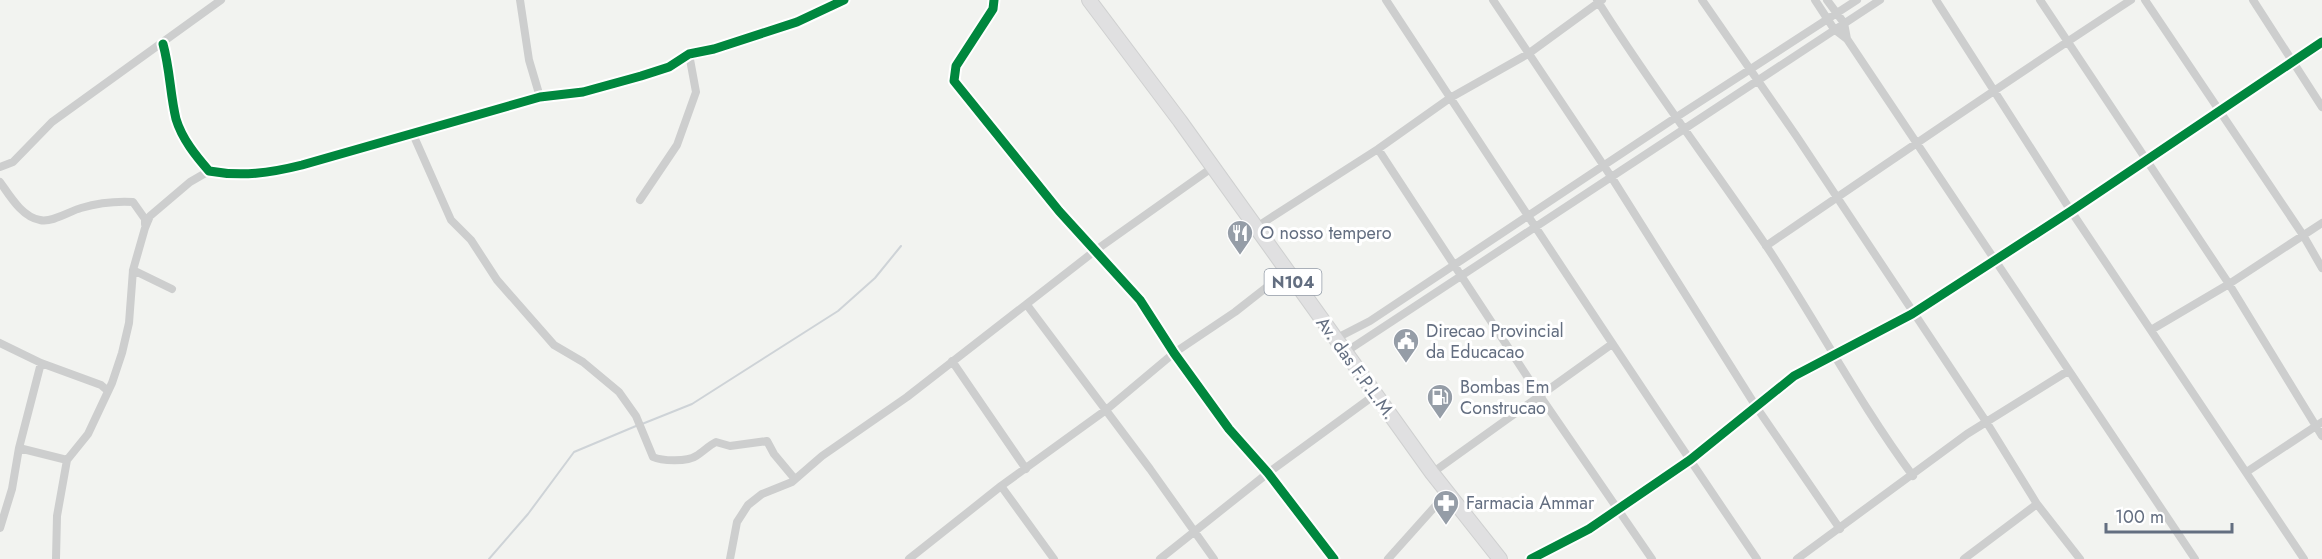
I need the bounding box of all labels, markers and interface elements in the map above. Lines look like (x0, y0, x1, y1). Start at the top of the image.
restaurant icon: O nosso tempero (1225, 218, 1255, 256)
place label: O nosso tempero (1260, 220, 1392, 246)
road number: N104 (1264, 269, 1322, 295)
street label: Av. das F.P.L.M. (1310, 311, 1402, 425)
place label: Direcao Provincial da Educacao (1426, 318, 1564, 365)
public building icon: Direcao Provincial da Educacao (1391, 326, 1421, 364)
place label: Bombas Em Construcao (1460, 374, 1549, 421)
fuel station icon: Bombas Em Construcao (1425, 382, 1455, 420)
pharmacy icon: Farmacia Ammar (1431, 488, 1461, 526)
place label: Farmacia Ammar (1466, 490, 1595, 516)
scale bar (2106, 496, 2232, 534)
text: 100 m (2115, 504, 2164, 530)

